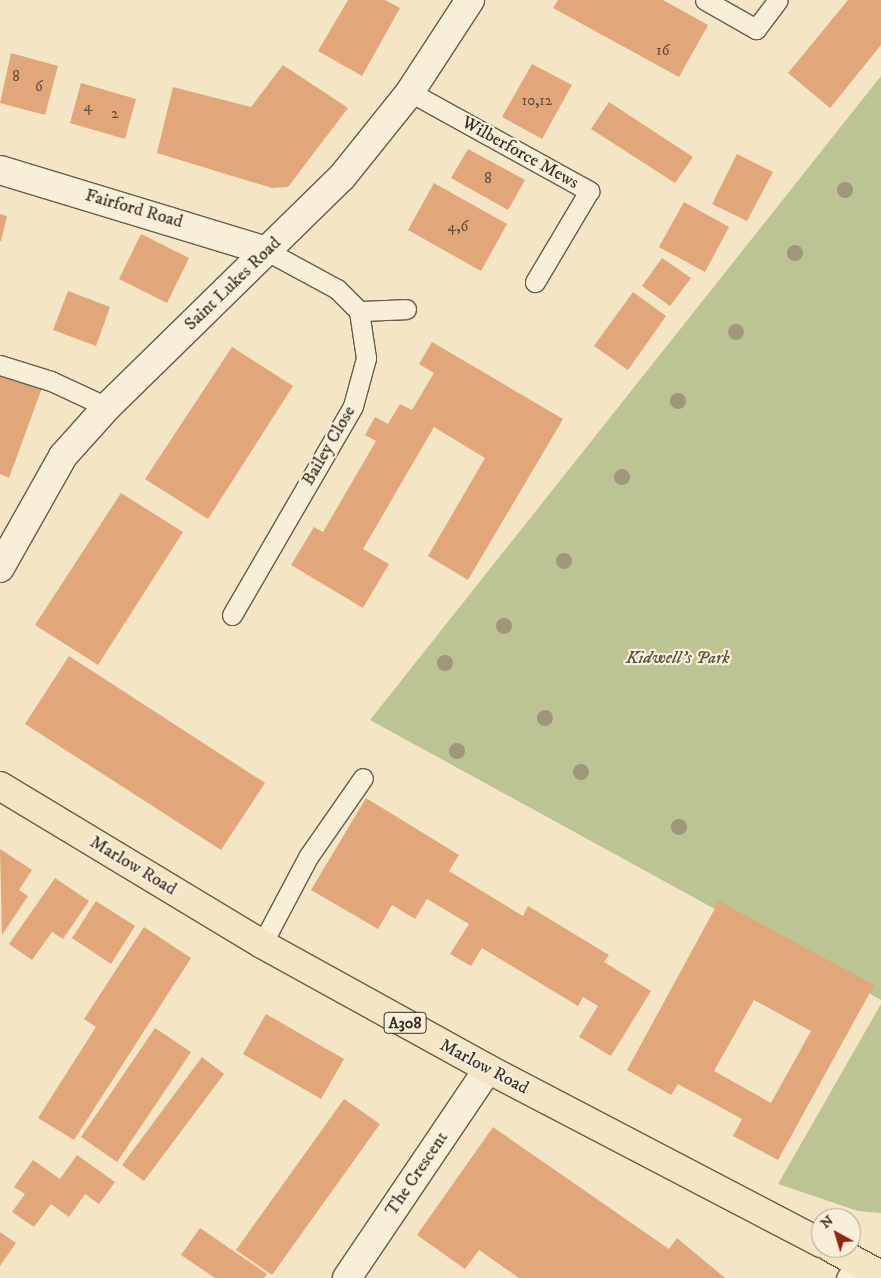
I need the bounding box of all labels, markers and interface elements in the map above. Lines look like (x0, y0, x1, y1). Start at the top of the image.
house number: 16 (656, 42, 670, 60)
house number: 8 (12, 68, 20, 86)
house number: 6 (35, 78, 43, 96)
house number: 10,12 (522, 92, 552, 110)
house number: 4 (84, 98, 92, 116)
house number: 2 (111, 105, 119, 123)
street label: Wilberforce Mews (458, 112, 582, 194)
house number: 8 (484, 170, 492, 188)
street label: Fairford Road (83, 185, 185, 233)
house number: 4,6 (448, 218, 468, 236)
street label: Saint Lukes Road (180, 233, 286, 335)
street label: Bailey Close (298, 402, 360, 490)
park label: Kidwell's Park (626, 647, 730, 669)
street label: Marlow Road (86, 832, 180, 900)
road number: A308 (382, 1010, 428, 1036)
street label: Marlow Road (436, 1035, 532, 1099)
street label: The Crescent (381, 1128, 453, 1220)
north arrow (811, 1208, 861, 1258)
text: N (817, 1212, 837, 1233)

